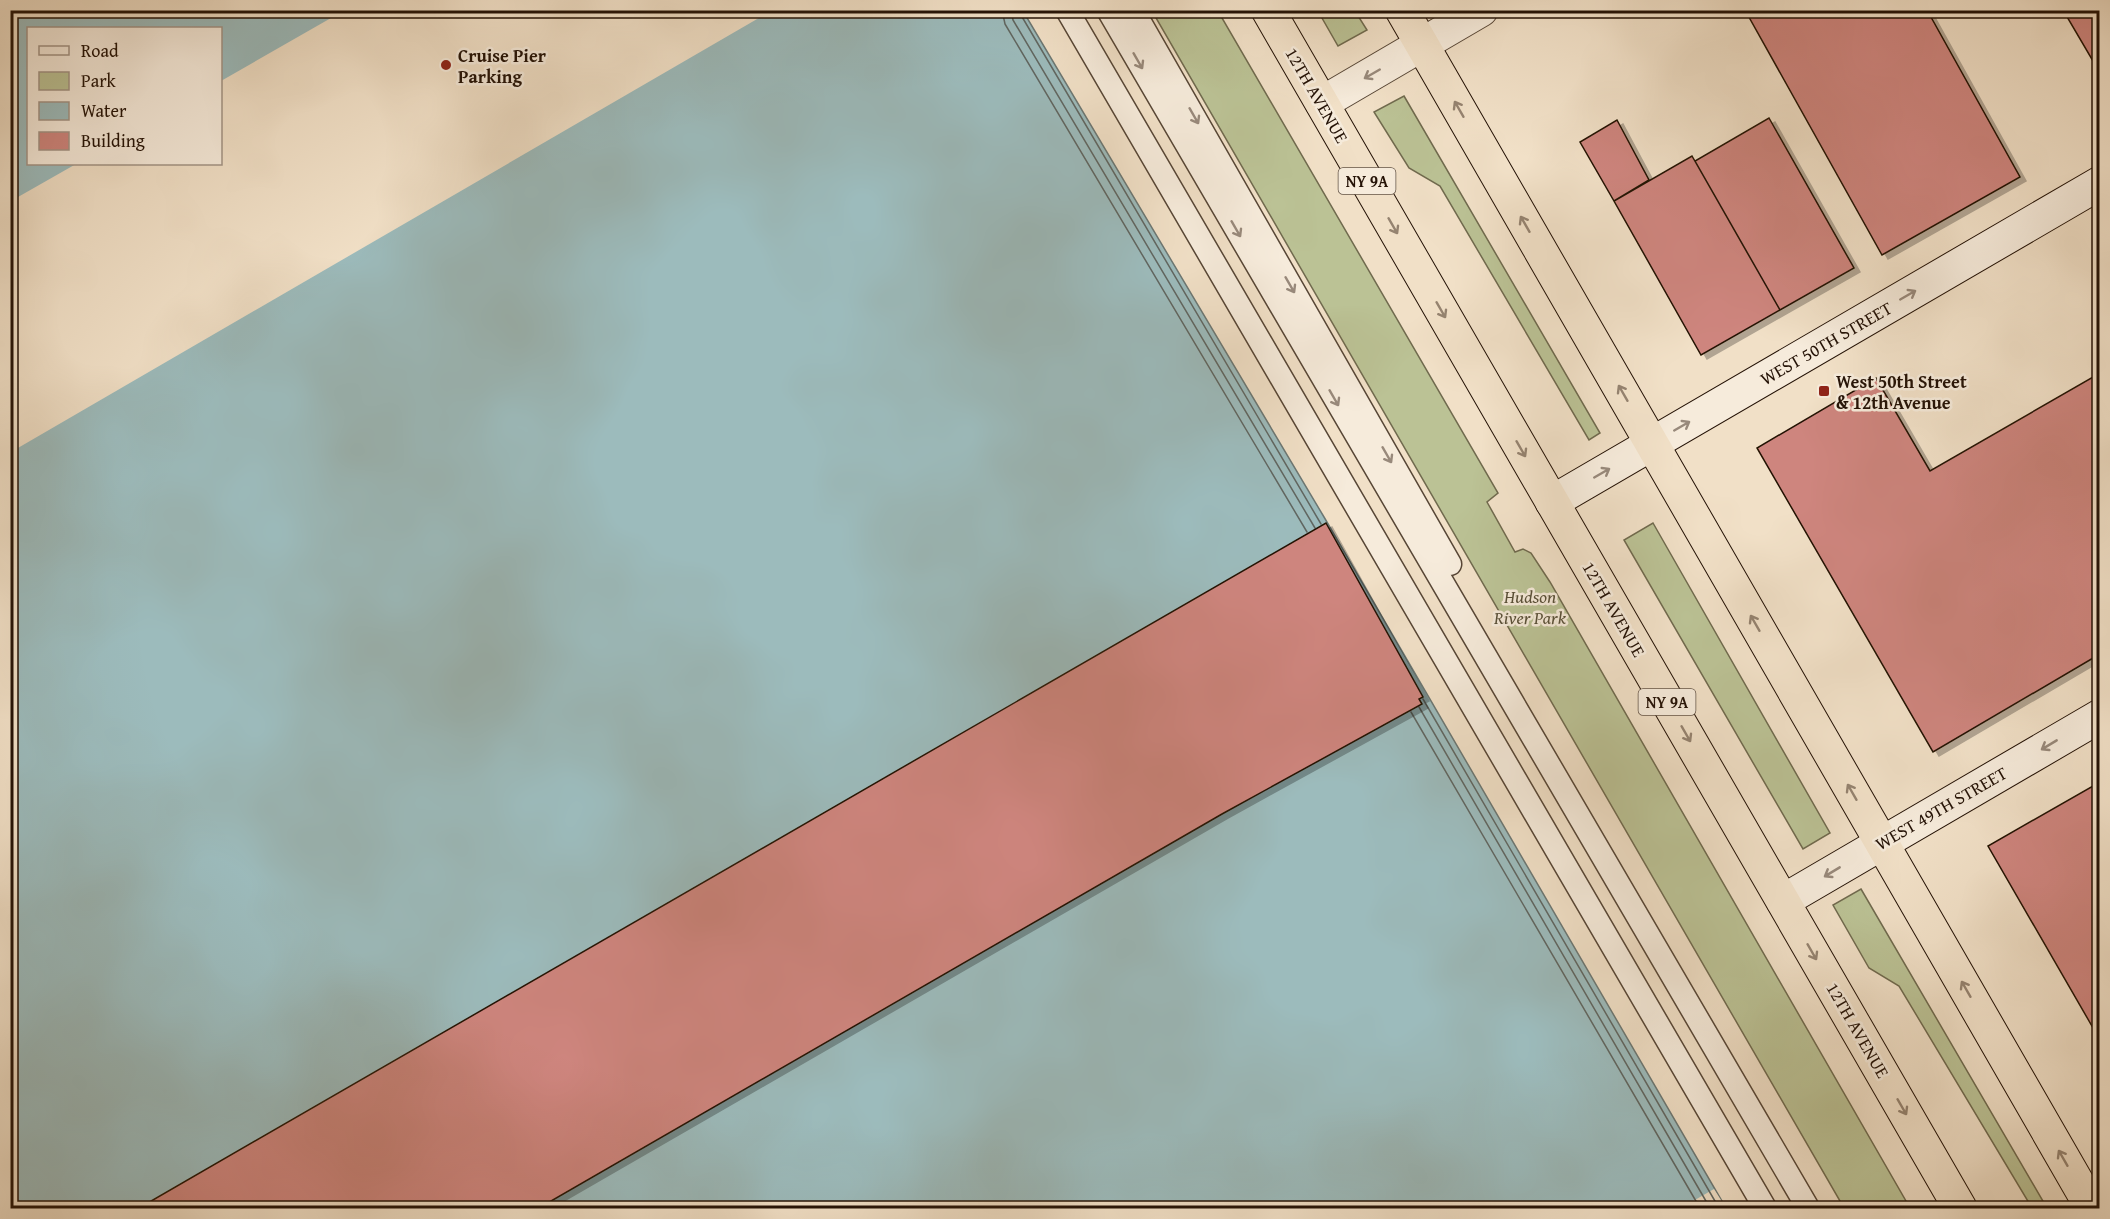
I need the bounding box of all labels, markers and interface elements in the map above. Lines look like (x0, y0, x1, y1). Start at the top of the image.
legend (27, 27, 222, 165)
text: Road (81, 37, 119, 64)
place label: Cruise Pier Parking (458, 42, 547, 90)
street label: 12TH AVENUE (1279, 42, 1355, 148)
one-way arrow (1132, 52, 1144, 69)
marker: Cruise Pier Parking (439, 58, 453, 72)
text: Park (81, 67, 117, 94)
one-way arrow (1364, 68, 1381, 80)
text: Water (81, 97, 127, 124)
one-way arrow (1453, 101, 1465, 118)
one-way arrow (1188, 107, 1200, 124)
text: Building (81, 127, 145, 154)
road number: NY 9A (1338, 168, 1396, 194)
one-way arrow (1519, 216, 1531, 233)
one-way arrow (1387, 217, 1399, 234)
one-way arrow (1230, 220, 1242, 237)
one-way arrow (1285, 276, 1297, 293)
one-way arrow (1900, 288, 1917, 300)
street label: WEST 50TH STREET (1755, 294, 1897, 392)
one-way arrow (1436, 301, 1448, 318)
place label: West 50th Street & 12th Avenue (1836, 368, 1967, 416)
marker: West 50th Street & 12th Avenue (1817, 384, 1831, 398)
one-way arrow (1616, 385, 1628, 402)
one-way arrow (1329, 389, 1341, 406)
one-way arrow (1673, 420, 1690, 432)
one-way arrow (1516, 440, 1528, 457)
one-way arrow (1381, 446, 1393, 463)
one-way arrow (1593, 466, 1610, 478)
street label: 12TH AVENUE (1576, 556, 1652, 662)
park label: Hudson River Park (1493, 583, 1567, 631)
one-way arrow (1748, 615, 1760, 632)
road number: NY 9A (1638, 689, 1696, 715)
one-way arrow (1681, 726, 1693, 743)
one-way arrow (2041, 740, 2058, 752)
street label: WEST 49TH STREET (1870, 759, 2012, 857)
one-way arrow (1845, 784, 1857, 801)
one-way arrow (1824, 866, 1841, 878)
one-way arrow (1806, 943, 1818, 960)
street label: 12TH AVENUE (1820, 977, 1896, 1083)
one-way arrow (1959, 981, 1971, 998)
one-way arrow (1897, 1097, 1908, 1115)
one-way arrow (2057, 1150, 2069, 1167)

